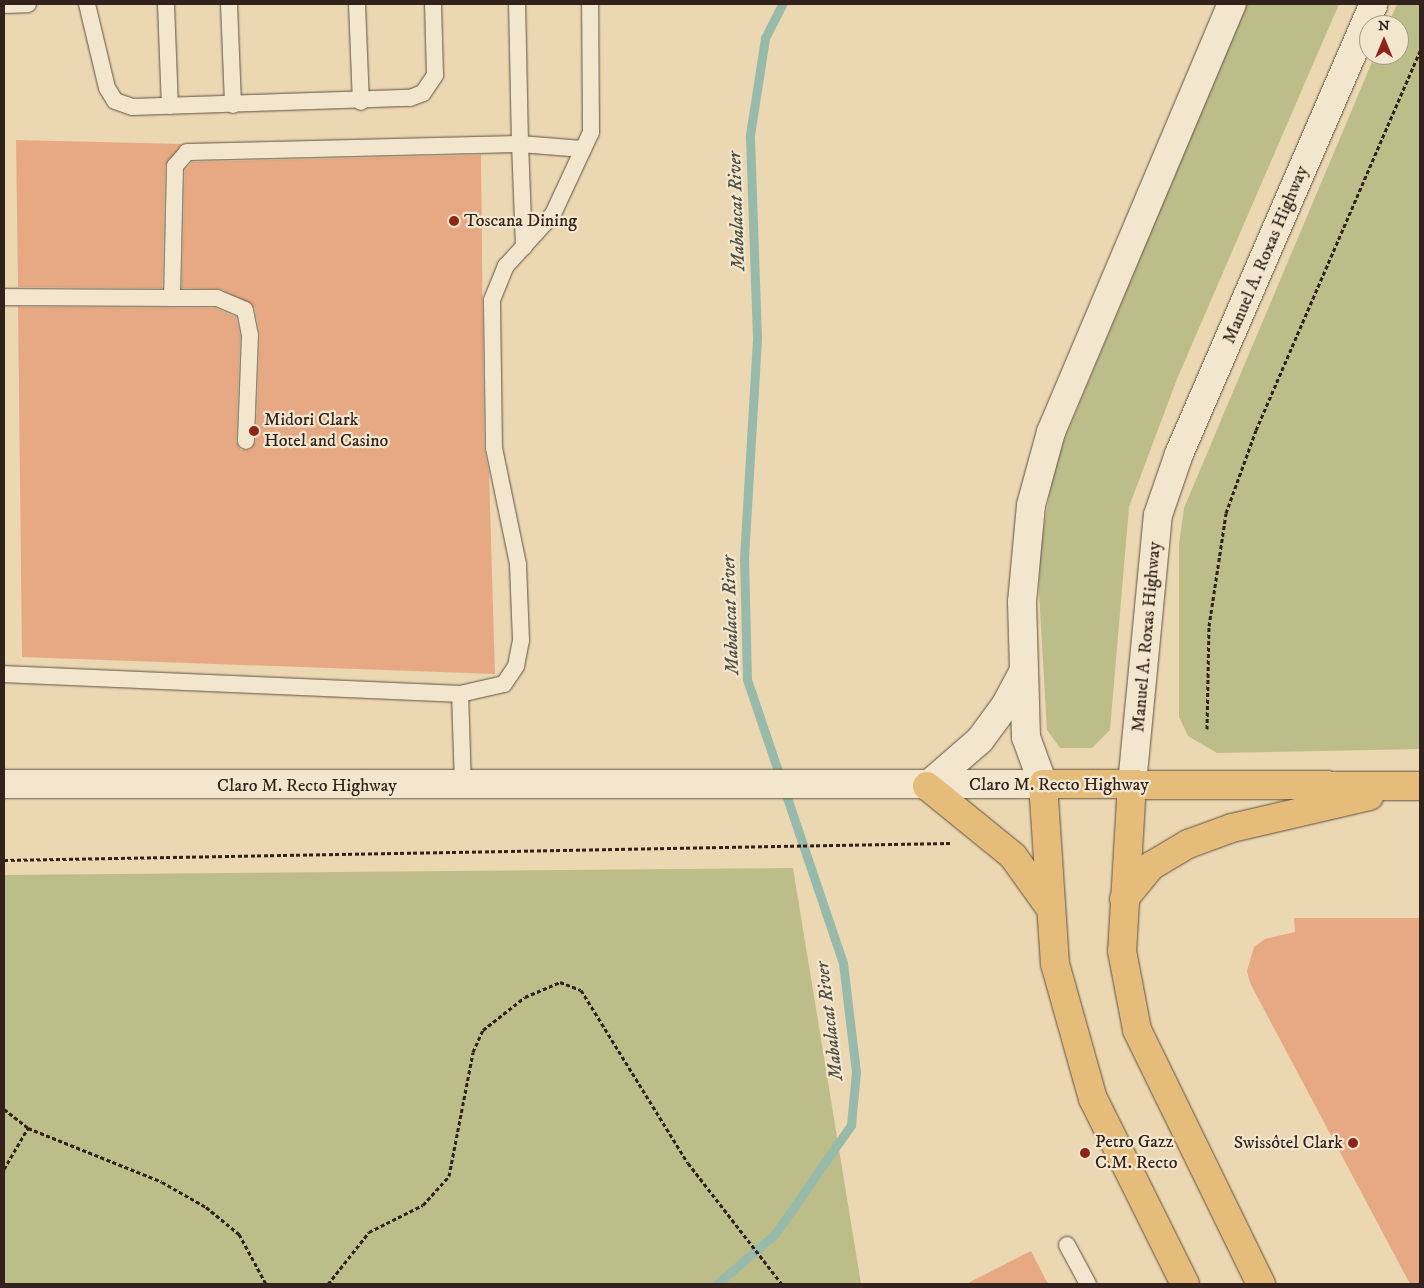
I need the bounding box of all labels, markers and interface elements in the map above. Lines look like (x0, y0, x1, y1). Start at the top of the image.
north arrow (1359, 15, 1409, 65)
text: N (1378, 17, 1390, 35)
water label: Mabalacat River (724, 151, 750, 271)
street label: Manuel A. Roxas Highway (1219, 163, 1313, 347)
place label: Toscana Dining (464, 210, 577, 232)
marker: Toscana Dining (448, 215, 460, 227)
place label: Midori Clark Hotel and Casino (264, 410, 388, 452)
marker: Midori Clark Hotel and Casino (248, 425, 260, 437)
street label: Manuel A. Roxas Highway (1128, 541, 1166, 733)
water label: Mabalacat River (718, 555, 744, 675)
street label: Claro M. Recto Highway (969, 774, 1149, 796)
street label: Claro M. Recto Highway (217, 775, 397, 797)
water label: Mabalacat River (811, 960, 849, 1082)
place label: Petro Gazz C.M. Recto (1095, 1132, 1177, 1174)
place label: Swissôtel Clark (1234, 1132, 1343, 1154)
marker: Swissôtel Clark (1347, 1137, 1359, 1149)
marker: Petro Gazz C.M. Recto (1079, 1147, 1091, 1159)

